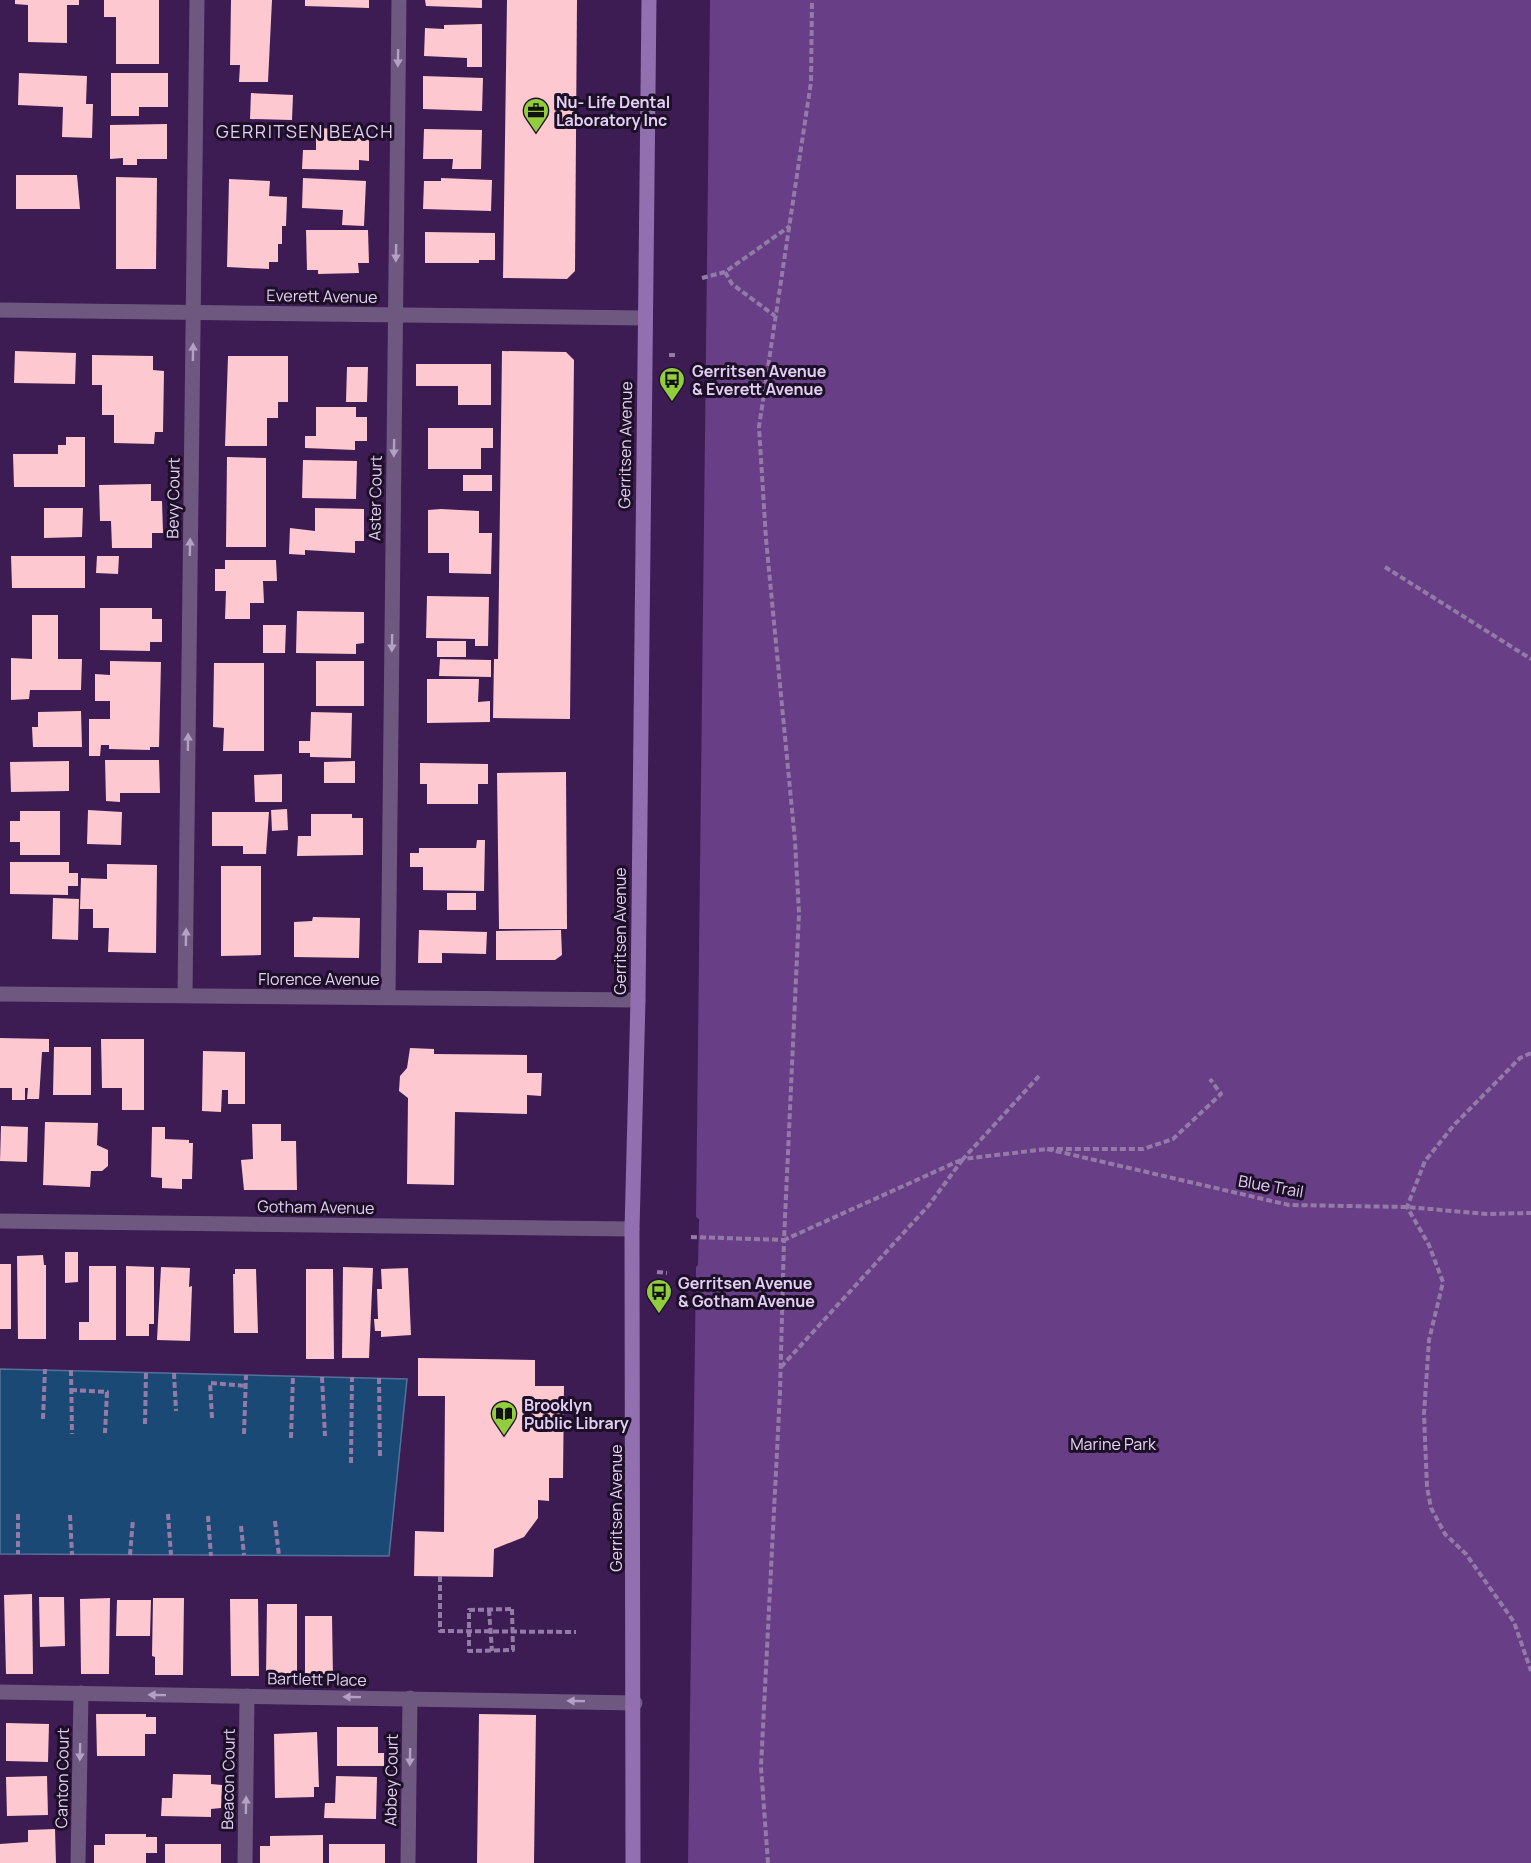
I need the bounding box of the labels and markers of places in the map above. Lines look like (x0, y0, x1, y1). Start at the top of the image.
place label: Nu- Life Dental Laboratory Inc (556, 91, 670, 131)
office icon: Nu- Life Dental Laboratory Inc (521, 96, 551, 134)
place label: Gerritsen Avenue & Everett Avenue (692, 360, 827, 400)
bus stop icon: Gerritsen Avenue & Everett Avenue (657, 365, 687, 403)
place label: Gerritsen Avenue & Gotham Avenue (678, 1272, 815, 1312)
bus stop icon: Gerritsen Avenue & Gotham Avenue (644, 1277, 674, 1315)
place label: Brooklyn Public Library (524, 1394, 629, 1434)
library icon: Brooklyn Public Library (489, 1399, 519, 1437)

